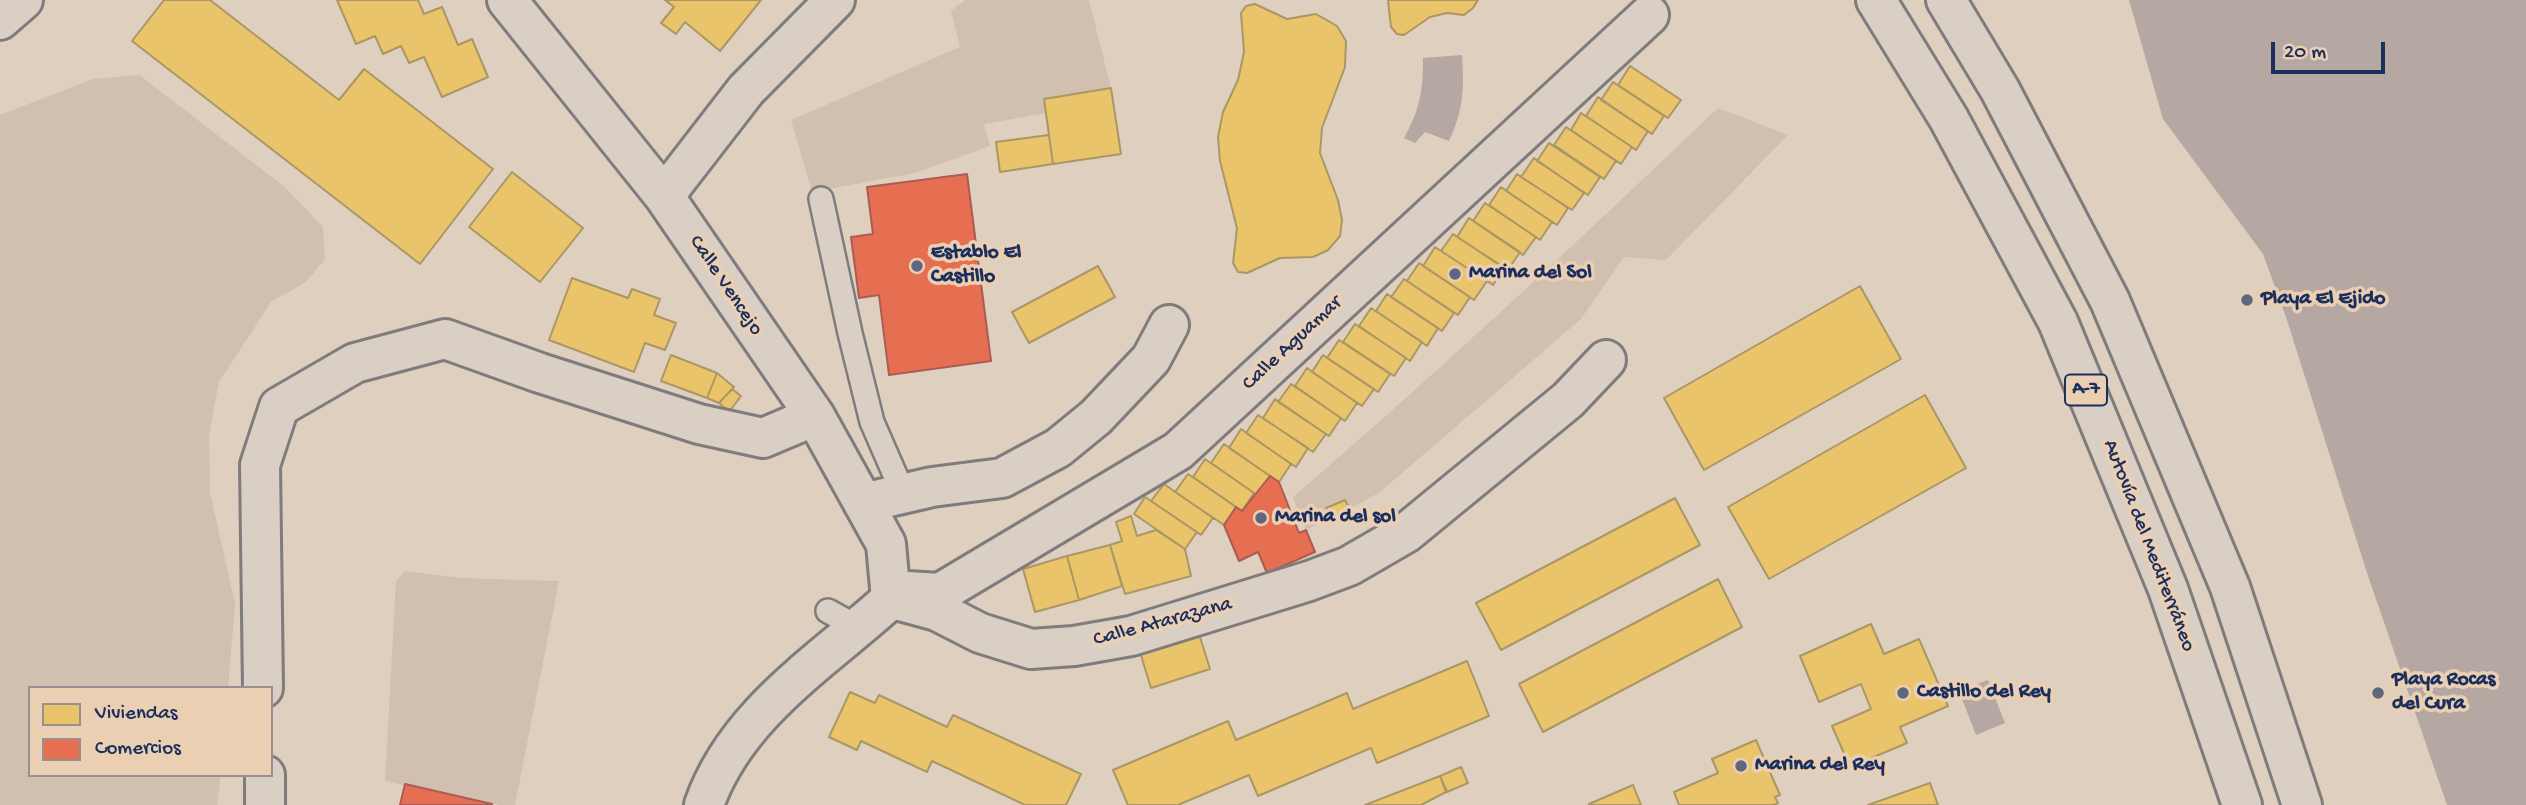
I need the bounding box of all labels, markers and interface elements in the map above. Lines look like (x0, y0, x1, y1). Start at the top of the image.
scale bar (2274, 28, 2388, 72)
text: 20 m (2284, 41, 2326, 66)
street label: Calle Vencejo (682, 231, 768, 341)
place label: Establo El Castillo (931, 241, 1021, 291)
marker: Establo El Castillo (909, 258, 925, 274)
place label: Marina del Sol (1469, 261, 1592, 287)
marker: Marina del Sol (1447, 266, 1463, 282)
place label: Playa El Ejido (2261, 287, 2385, 313)
street label: Calle Aguamar (1238, 291, 1348, 397)
marker: Playa El Ejido (2239, 292, 2255, 308)
road number: A-7 (2065, 374, 2107, 406)
street label: Autovía del Mediterráneo (2096, 437, 2200, 655)
place label: Marina del sol (1275, 505, 1396, 531)
marker: Marina del sol (1253, 510, 1269, 526)
street label: Calle Atarazana (1091, 592, 1235, 654)
place label: Playa Rocas del Cura (2392, 668, 2495, 718)
place label: Castillo del Rey (1917, 680, 2051, 706)
marker: Castillo del Rey (1895, 685, 1911, 701)
marker: Playa Rocas del Cura (2370, 685, 2386, 701)
legend (28, 686, 273, 777)
text: Viviendas (95, 702, 178, 727)
text: Comercios (95, 737, 181, 762)
place label: Marina del Rey (1755, 753, 1885, 779)
marker: Marina del Rey (1733, 758, 1749, 774)

